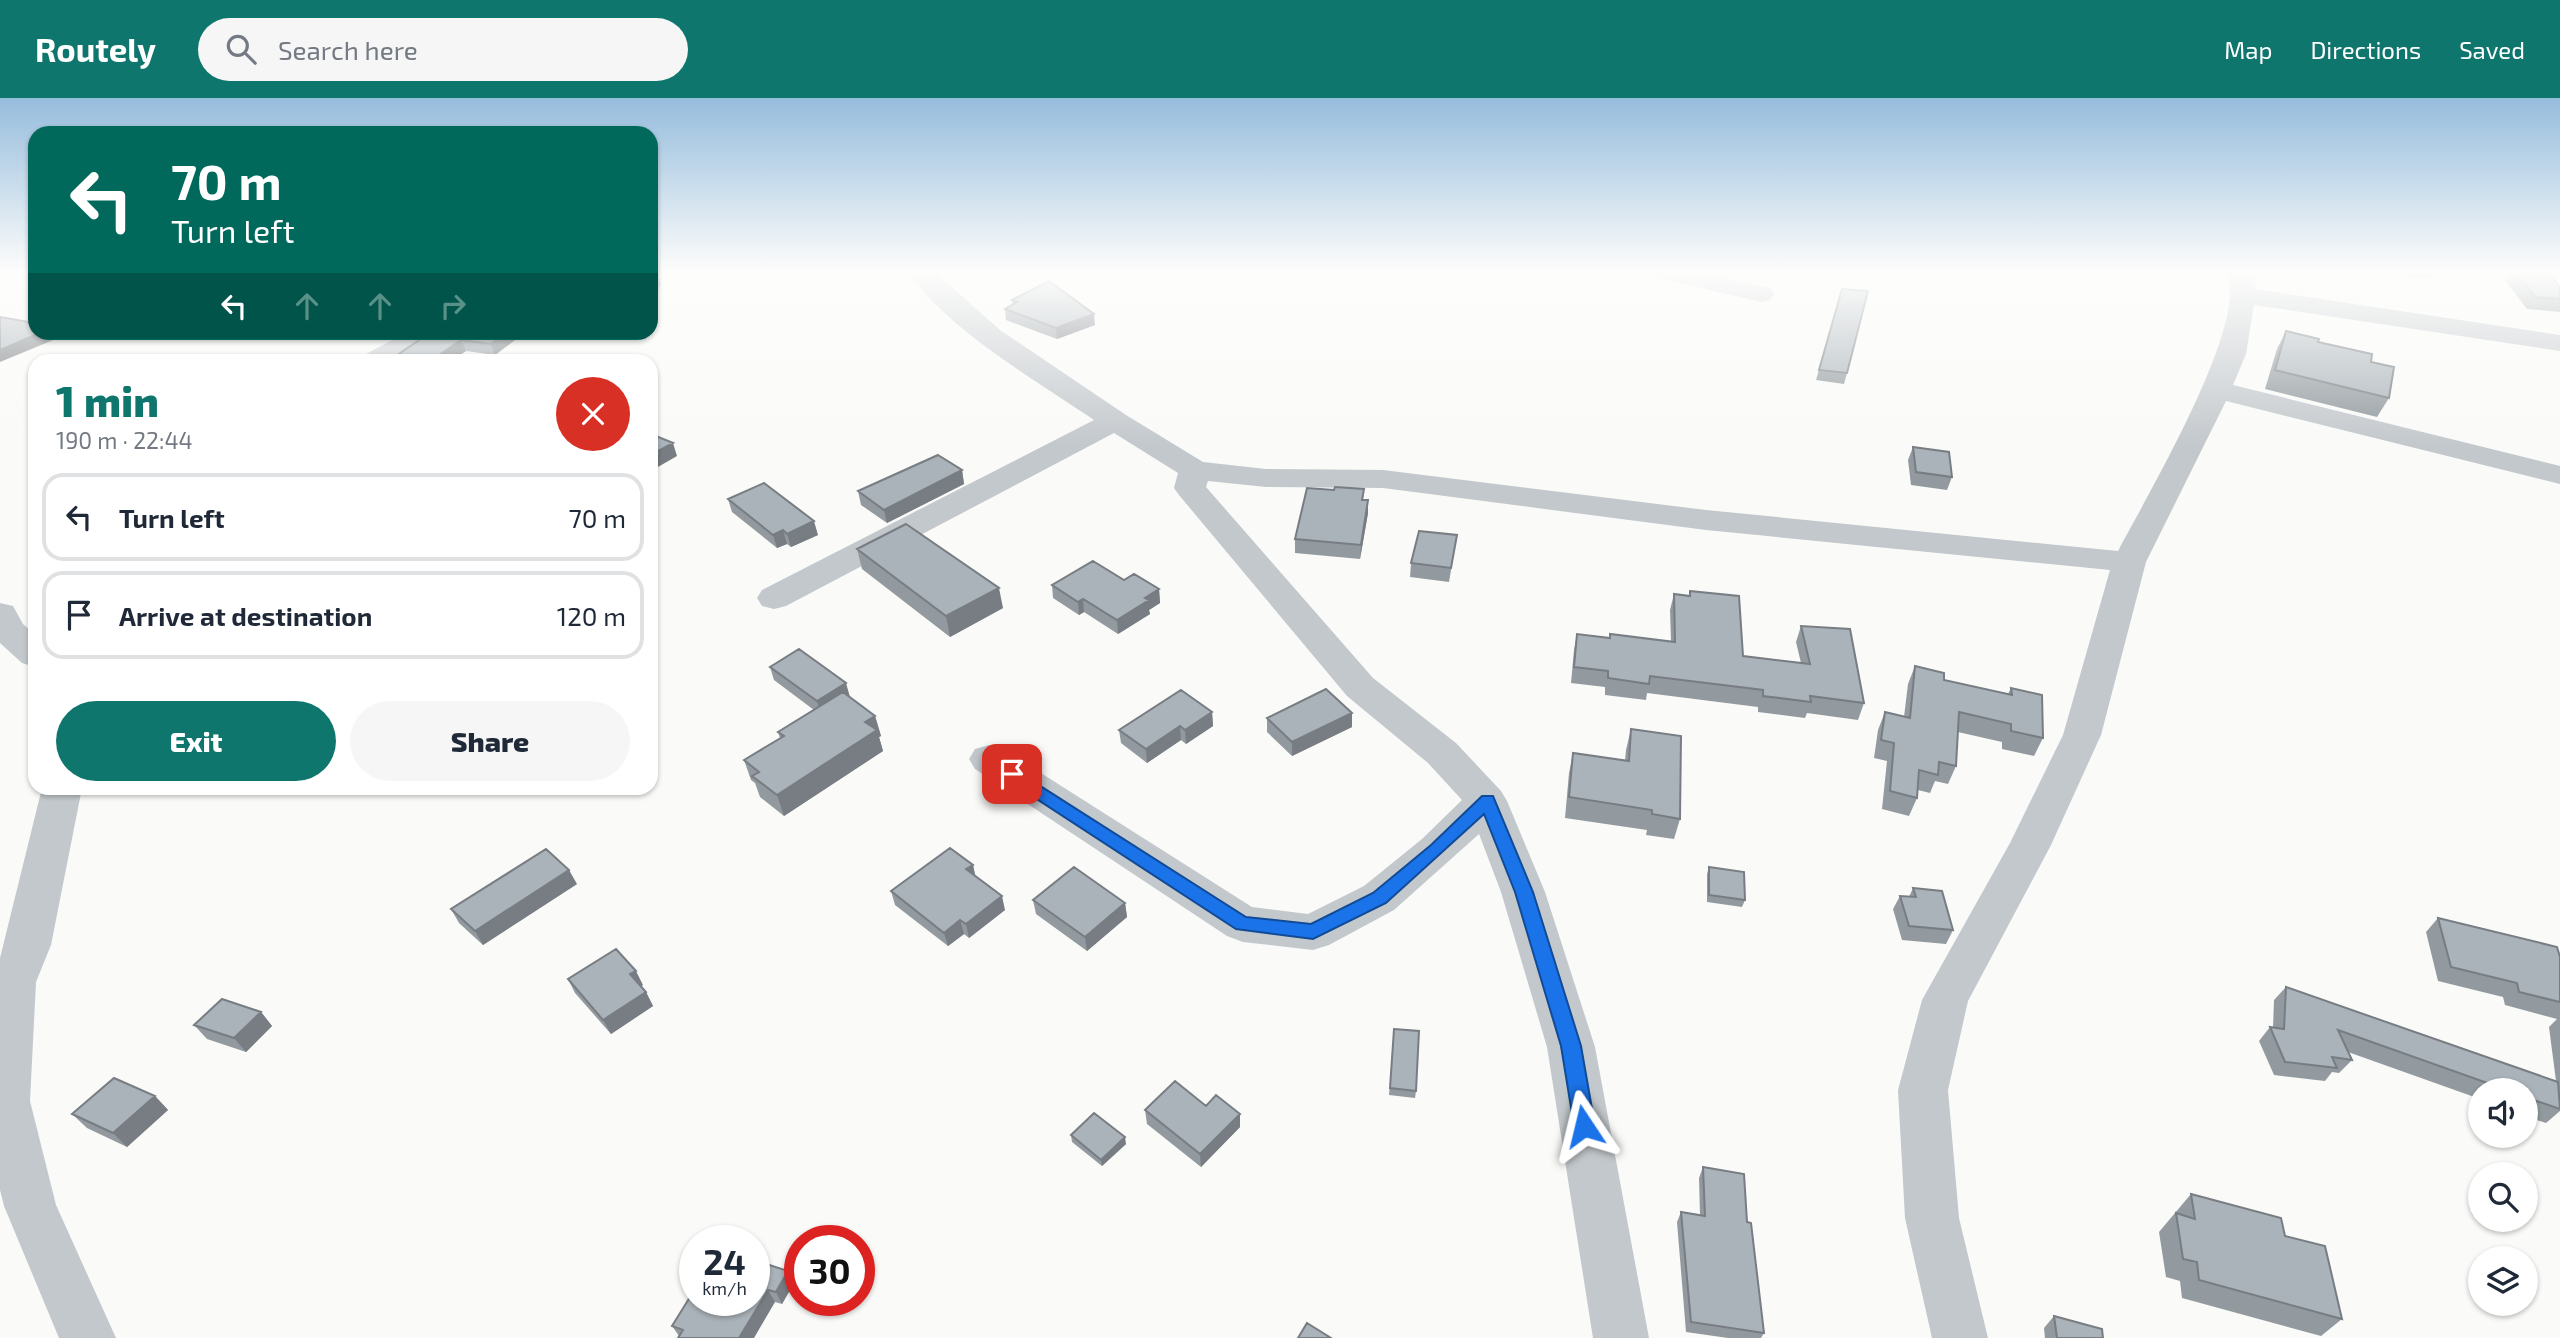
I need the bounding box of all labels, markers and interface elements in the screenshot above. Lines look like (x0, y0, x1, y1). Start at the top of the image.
search box (198, 18, 688, 81)
text: Routely (35, 29, 156, 69)
icon: search (222, 30, 260, 68)
text: Search here (278, 34, 418, 65)
text: Map (2224, 35, 2272, 64)
text: Directions (2310, 35, 2421, 64)
text: Saved (2459, 35, 2525, 64)
text: 70 m (171, 151, 282, 210)
icon: left (56, 154, 147, 245)
text: Turn left (171, 211, 295, 249)
icon: left (215, 287, 253, 325)
icon: ahead (288, 287, 326, 325)
icon: ahead (361, 287, 399, 325)
icon: right (434, 287, 472, 325)
text: 1 min (56, 375, 159, 425)
button: close (556, 377, 630, 451)
text: 190 m · 22:44 (56, 426, 193, 454)
icon: left (60, 498, 98, 536)
text: Turn left (119, 502, 225, 533)
text: 70 m (568, 502, 626, 533)
icon: arrive (60, 596, 98, 634)
text: Arrive at destination (119, 600, 372, 631)
text: 120 m (557, 600, 626, 631)
button: Exit (56, 701, 336, 781)
button: Share (350, 701, 630, 781)
pin (982, 744, 1042, 804)
icon: arrive (993, 755, 1031, 793)
map controls (2468, 1078, 2538, 1316)
button: sound (2468, 1078, 2538, 1148)
position arrow (1547, 1089, 1621, 1163)
button: search (2468, 1162, 2538, 1232)
speed limit sign: 30 (784, 1225, 875, 1316)
text: 24 (703, 1240, 746, 1282)
button: layers (2468, 1246, 2538, 1316)
text: km/h (702, 1277, 747, 1299)

